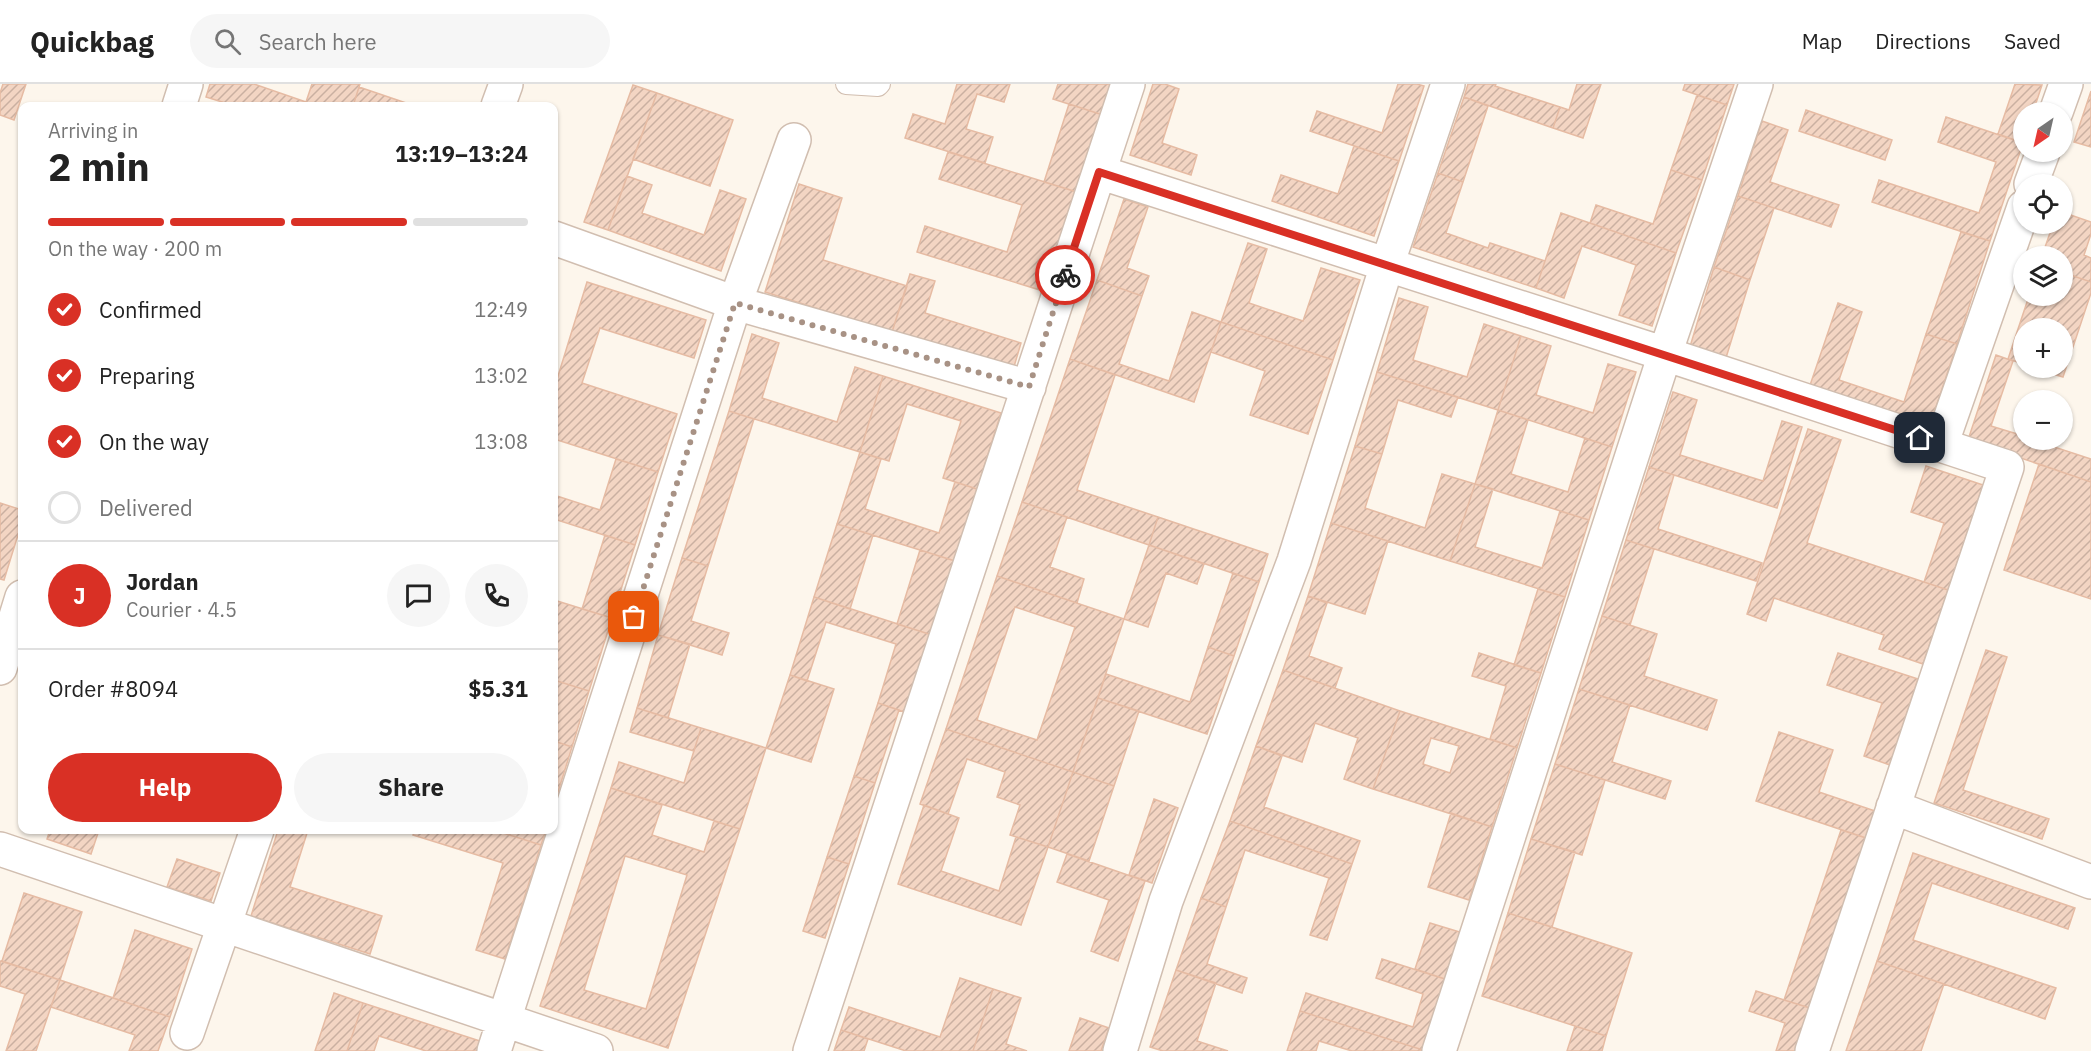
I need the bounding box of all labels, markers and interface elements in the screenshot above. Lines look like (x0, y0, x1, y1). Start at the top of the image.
search box (190, 14, 610, 68)
text: Quickbag (30, 23, 154, 60)
icon: search (211, 25, 244, 58)
text: Search here (259, 27, 377, 56)
text: Map (1802, 27, 1842, 55)
text: Directions (1875, 27, 1971, 55)
text: Saved (2004, 27, 2061, 55)
north arrow (2013, 102, 2073, 162)
map controls (2013, 102, 2073, 450)
text: Arriving in (48, 117, 138, 144)
text: 13:19–13:24 (395, 139, 528, 168)
text: 2 min (48, 141, 150, 192)
button: locate (2013, 174, 2073, 234)
text: On the way · 200 m (48, 235, 222, 262)
courier (1035, 245, 1095, 305)
button: layers (2013, 246, 2073, 306)
icon: bike (1049, 259, 1082, 292)
icon: check (48, 293, 81, 326)
text: Confirmed (99, 295, 202, 324)
text: 12:49 (474, 296, 528, 323)
button: + (2013, 318, 2073, 378)
icon: check (48, 359, 81, 392)
text: Preparing (99, 361, 194, 390)
text: 13:02 (474, 362, 528, 389)
button: − (2013, 390, 2073, 450)
pin (1894, 412, 1945, 463)
icon: home (1903, 421, 1936, 454)
icon: check (48, 425, 81, 458)
text: On the way (99, 427, 209, 456)
text: 13:08 (474, 428, 528, 455)
text: Delivered (99, 493, 193, 522)
button: chat (387, 564, 450, 627)
button: phone (465, 564, 528, 627)
text: Jordan (126, 567, 199, 596)
text: J (73, 581, 86, 610)
pin (608, 591, 659, 642)
text: Courier · 4.5 (126, 596, 237, 623)
icon: bag (617, 600, 650, 633)
text: Order #8094 (48, 674, 178, 703)
text: $5.31 (468, 674, 528, 703)
button: Help (48, 753, 282, 822)
button: Share (294, 753, 528, 822)

